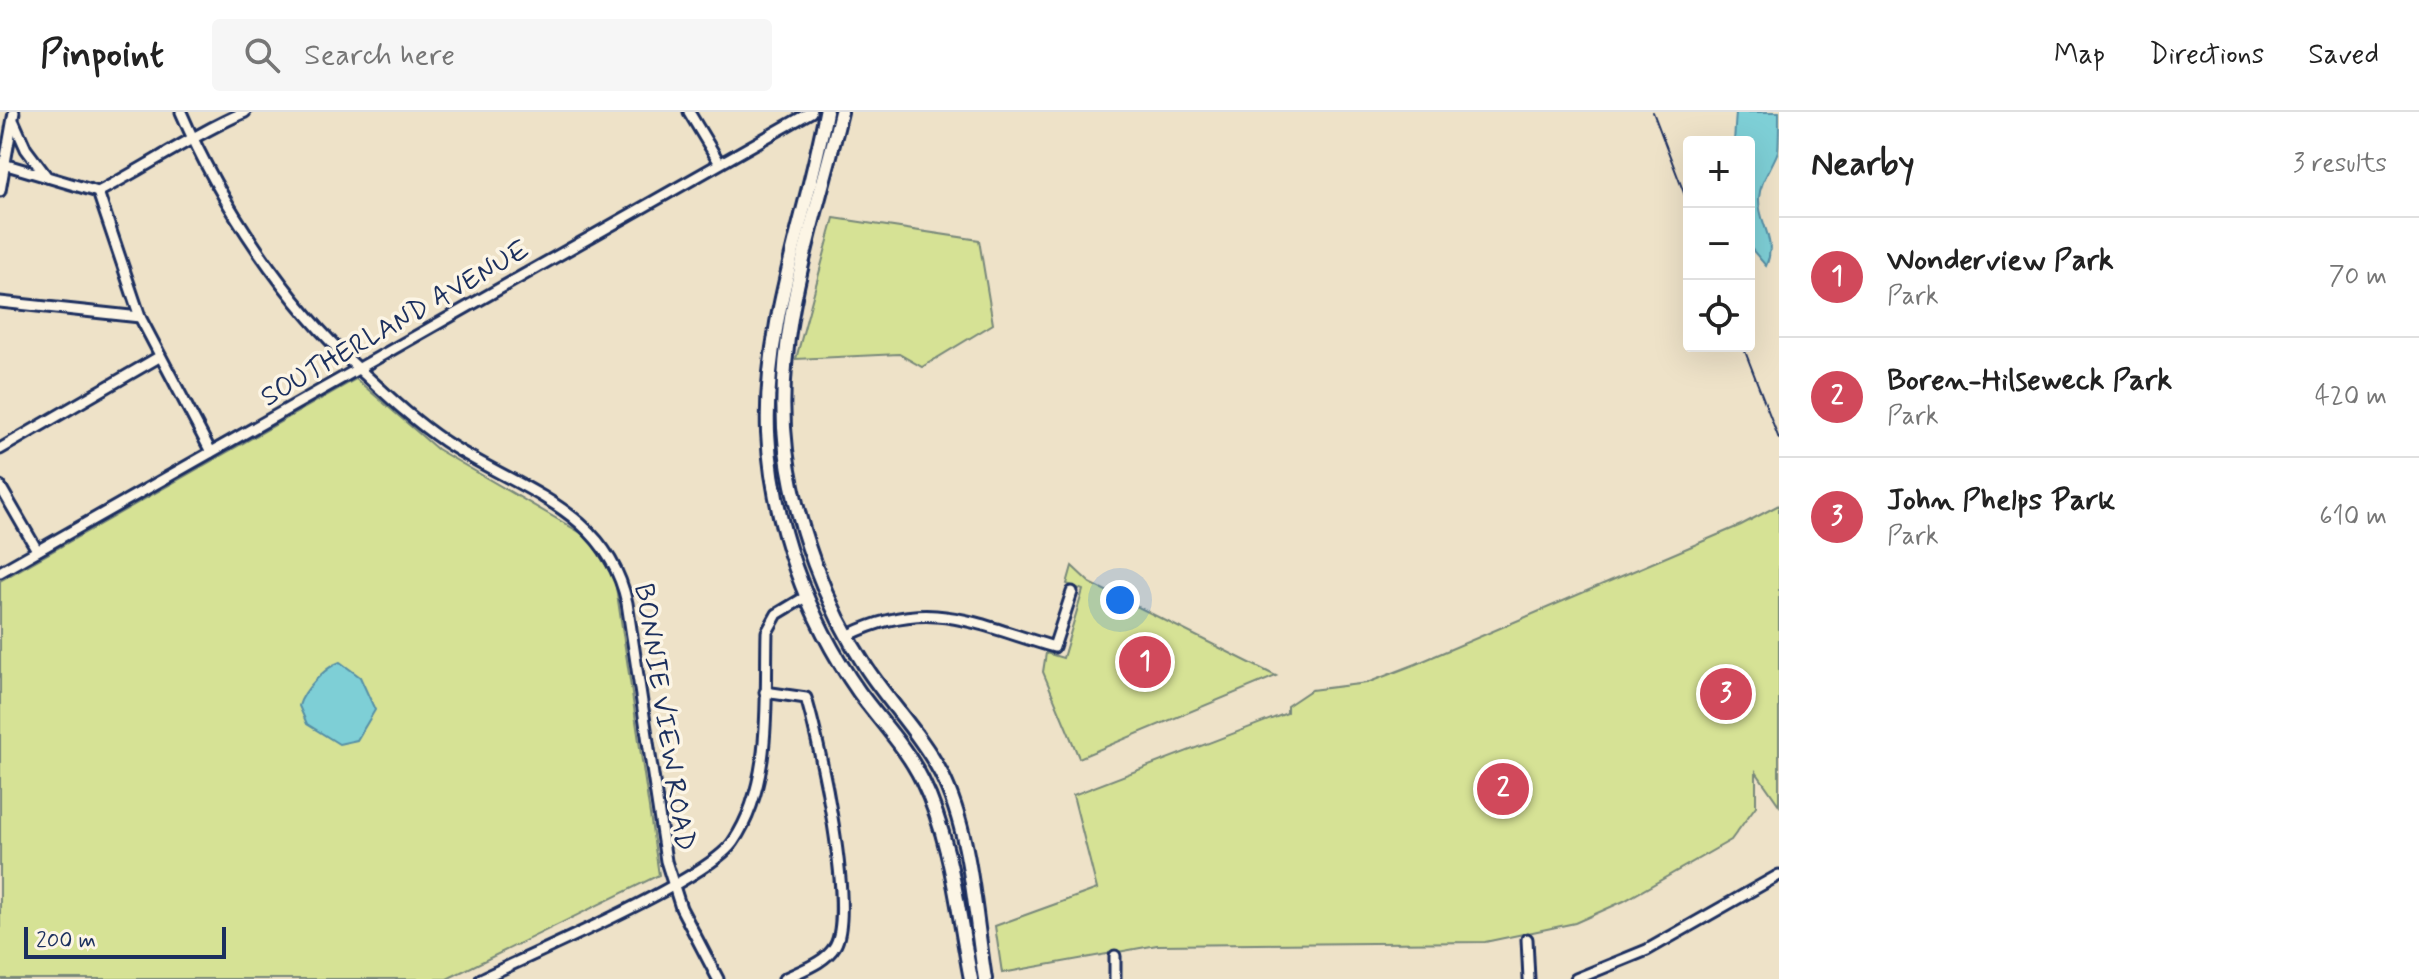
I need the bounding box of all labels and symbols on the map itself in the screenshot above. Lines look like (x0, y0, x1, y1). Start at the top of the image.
street label: SOUTHERLAND AVENUE (254, 232, 536, 416)
your location (1100, 580, 1140, 620)
street label: BONNIE VIEW ROAD (624, 581, 703, 854)
pin: 1 (1119, 632, 1171, 692)
pin: 3 (1700, 664, 1752, 724)
pin: 2 (1477, 759, 1529, 819)
scale bar (24, 923, 226, 959)

